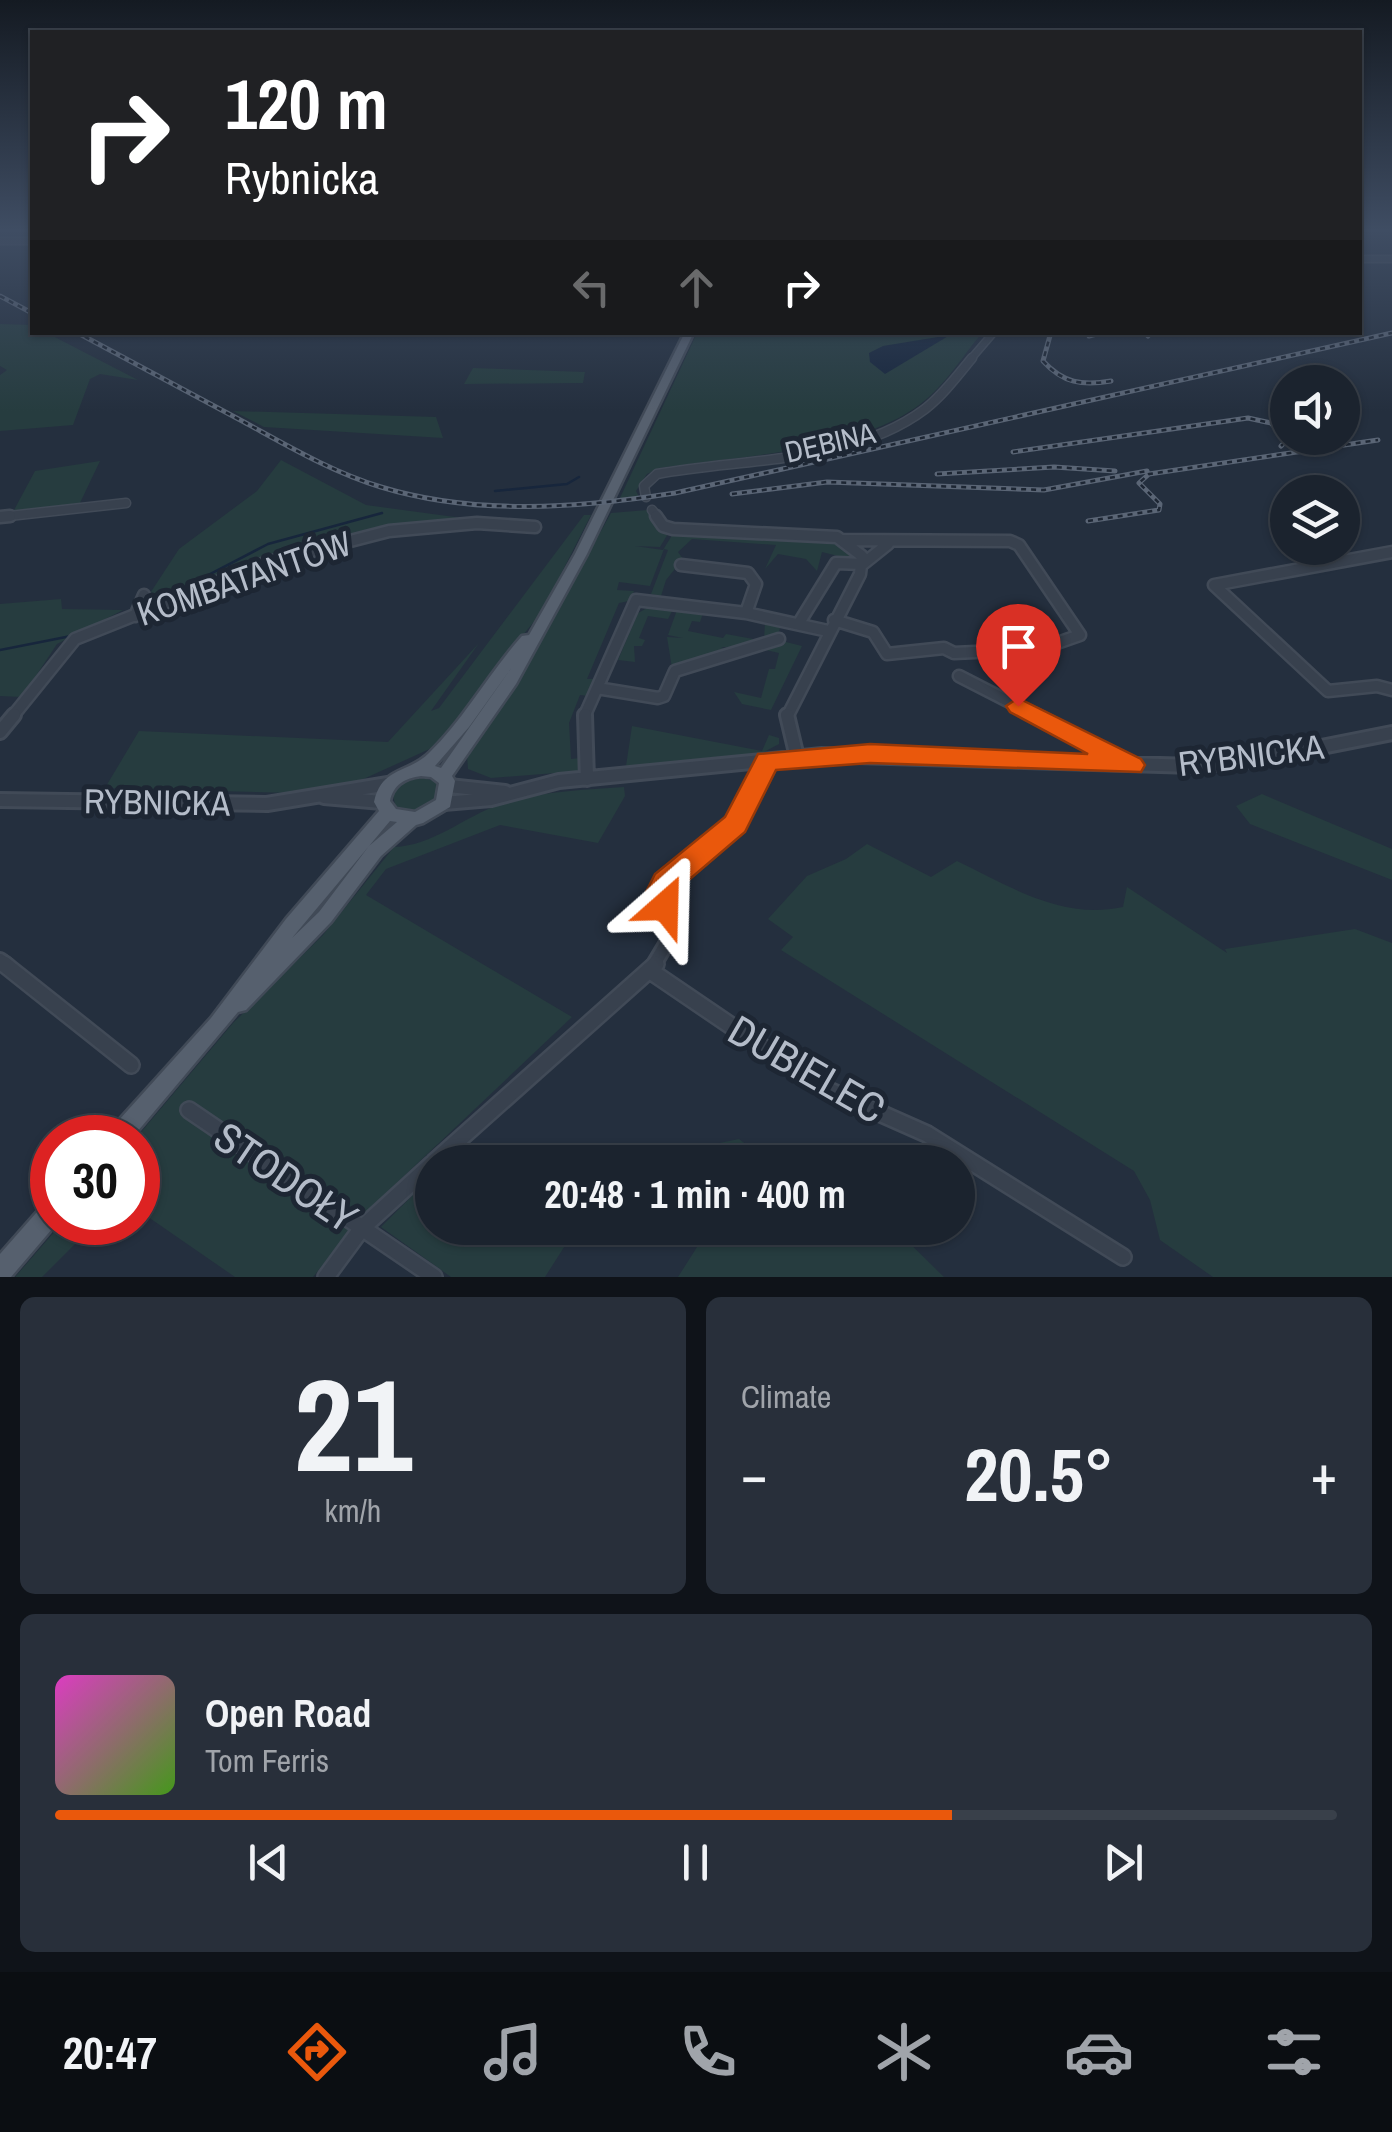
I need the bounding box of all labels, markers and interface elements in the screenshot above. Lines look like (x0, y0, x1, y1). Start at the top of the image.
text: 120 m (225, 57, 388, 151)
icon: right (60, 70, 190, 200)
text: Rybnicka (225, 147, 379, 208)
icon: left (564, 260, 619, 315)
icon: ahead (669, 260, 724, 315)
icon: right (774, 260, 829, 315)
map controls (1270, 365, 1360, 565)
button: sound (1270, 365, 1360, 455)
street label: DĘBINA (781, 412, 880, 472)
button: layers (1270, 475, 1360, 565)
street label: KOMBATANTÓW (131, 519, 357, 637)
pin (976, 604, 1061, 707)
icon: arrive (991, 619, 1046, 674)
street label: RYBNICKA (1176, 723, 1327, 787)
street label: RYBNICKA (83, 777, 231, 827)
position arrow (613, 854, 717, 958)
street label: DUBIELEC (718, 1002, 896, 1136)
street label: STODOŁY (203, 1109, 369, 1245)
speed limit sign: 30 (30, 1115, 160, 1245)
text: 20:48 · 1 min · 400 m (544, 1169, 846, 1220)
text: 21 (294, 1336, 412, 1512)
text: Climate (741, 1375, 831, 1418)
text: 20.5° (964, 1423, 1114, 1524)
text: − (741, 1437, 767, 1511)
text: + (1311, 1437, 1337, 1511)
text: km/h (325, 1489, 381, 1532)
text: Open Road (205, 1688, 371, 1739)
text: Tom Ferris (205, 1739, 329, 1782)
icon: previous (241, 1835, 296, 1890)
icon: pause (668, 1835, 723, 1890)
icon: next (1096, 1835, 1151, 1890)
icon: directions (282, 2017, 352, 2087)
icon: music (478, 2017, 548, 2087)
icon: phone (673, 2017, 743, 2087)
icon: climate (869, 2017, 939, 2087)
icon: car (1064, 2017, 1134, 2087)
icon: filters (1259, 2017, 1329, 2087)
text: 20:47 (63, 2022, 157, 2083)

